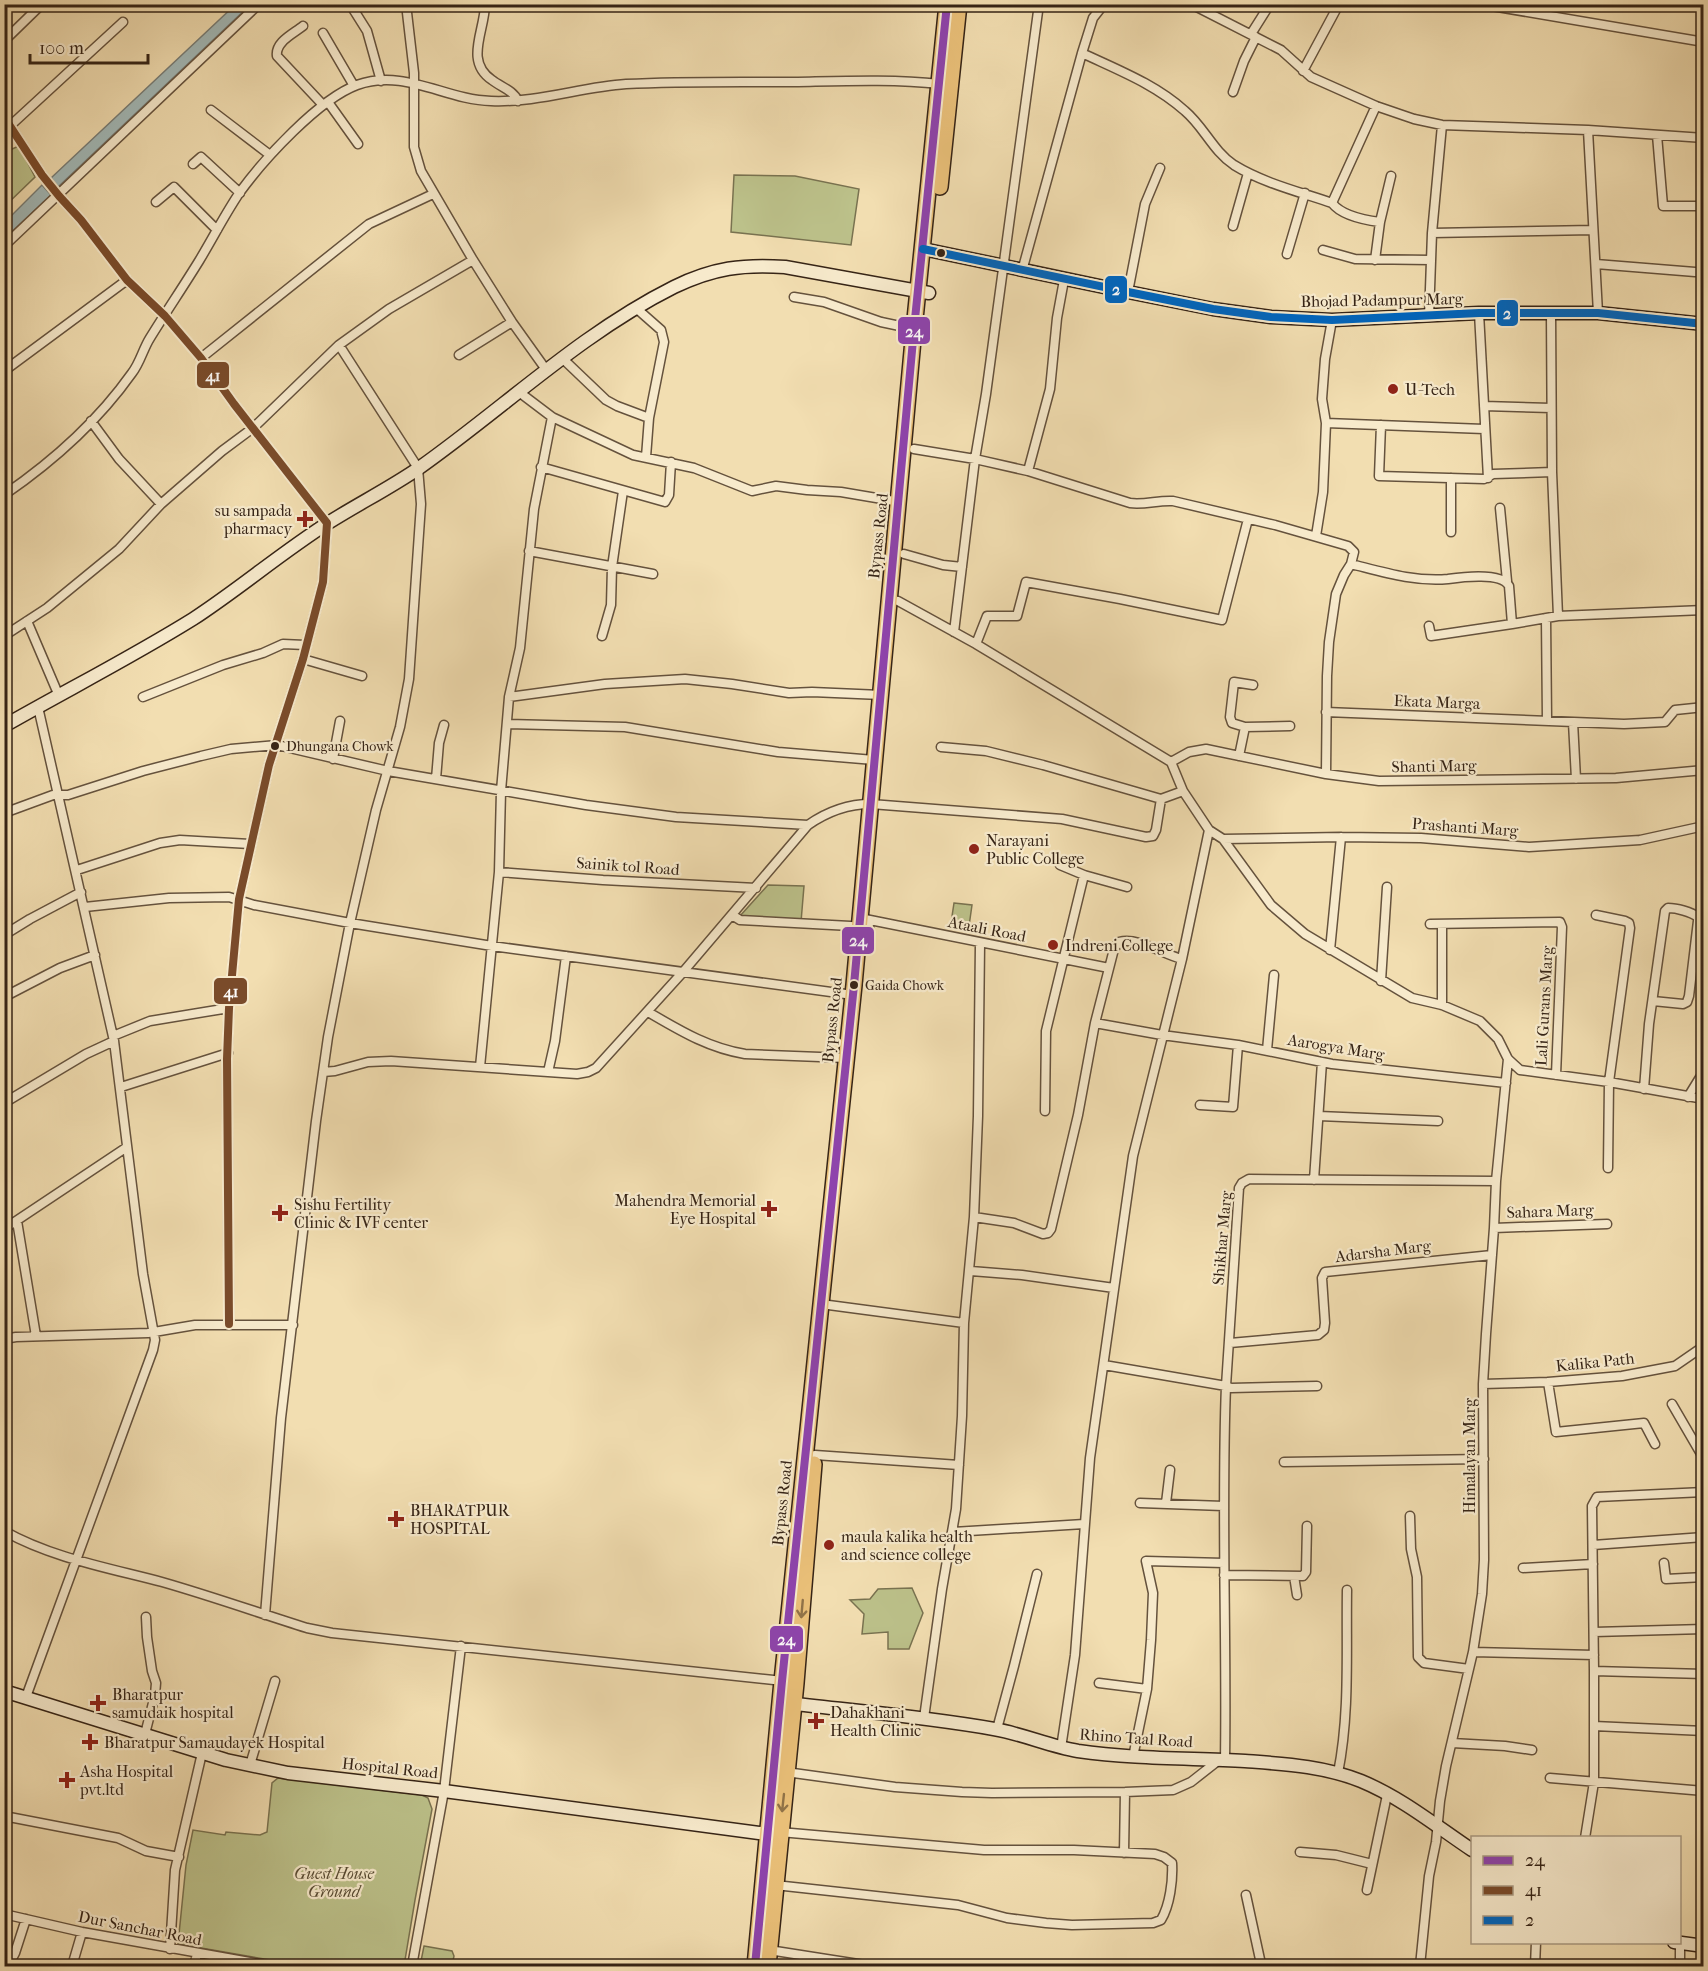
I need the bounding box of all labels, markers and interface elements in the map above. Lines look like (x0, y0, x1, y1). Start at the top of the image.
scale bar (30, 27, 148, 65)
text: 100 m (39, 38, 84, 59)
unlabelled marker (935, 247, 947, 259)
line badge: 2 (1104, 275, 1128, 304)
text: 2 (1112, 280, 1120, 299)
street label: Bhojad Padampur Marg (1301, 289, 1464, 311)
line badge: 2 (1496, 299, 1519, 327)
text: 2 (1503, 304, 1511, 323)
line badge: 24 (897, 316, 931, 345)
text: 24 (905, 322, 924, 342)
line badge: 41 (196, 361, 230, 389)
text: 41 (204, 366, 221, 386)
place label: U-Tech (1405, 380, 1455, 399)
marker: U-Tech (1386, 382, 1400, 396)
street label: Bypass Road (864, 492, 892, 580)
place label: su sampada pharmacy (215, 501, 293, 538)
marker: su sampada pharmacy (296, 510, 314, 528)
street label: Ekata Marga (1393, 691, 1481, 713)
place label: Dhungana Chowk (286, 738, 394, 755)
marker: Dhungana Chowk (269, 740, 281, 752)
street label: Shanti Marg (1391, 756, 1477, 776)
street label: Prashanti Marg (1411, 814, 1519, 840)
place label: Narayani Public College (986, 831, 1084, 868)
marker: Narayani Public College (967, 842, 981, 856)
street label: Sainik tol Road (576, 853, 680, 879)
street label: Ataali Road (945, 912, 1028, 946)
line badge: 24 (841, 926, 875, 955)
text: 24 (849, 931, 868, 951)
place label: Indreni College (1065, 936, 1173, 955)
marker: Indreni College (1046, 938, 1060, 952)
street label: Lali Gurans Marg (1531, 945, 1557, 1067)
street label: Bypass Road (818, 976, 846, 1064)
line badge: 41 (213, 977, 248, 1005)
place label: Gaida Chowk (865, 977, 945, 994)
marker: Gaida Chowk (848, 979, 860, 991)
text: 41 (222, 982, 239, 1002)
street label: Aarogya Marg (1285, 1030, 1386, 1064)
street label: Shikhar Marg (1208, 1190, 1236, 1286)
place label: Mahendra Memorial Eye Hospital (615, 1191, 757, 1228)
place label: Sishu Fertility Clinic & IVF center (294, 1195, 428, 1232)
marker: Mahendra Memorial Eye Hospital (760, 1200, 778, 1218)
street label: Sahara Marg (1506, 1200, 1594, 1222)
marker: Sishu Fertility Clinic & IVF center (271, 1204, 289, 1222)
street label: Adarsha Marg (1333, 1236, 1432, 1266)
street label: Kalika Path (1555, 1348, 1635, 1376)
street label: Himalayan Marg (1460, 1398, 1479, 1514)
street label: Bypass Road (768, 1459, 796, 1547)
place label: BHARATPUR HOSPITAL (410, 1501, 511, 1538)
marker: BHARATPUR HOSPITAL (387, 1510, 405, 1528)
place label: maula kalika health and science college (841, 1527, 973, 1564)
marker: maula kalika health and science college (822, 1538, 836, 1552)
one-way arrow (796, 1599, 807, 1619)
line badge: 24 (769, 1625, 804, 1653)
text: 24 (777, 1630, 796, 1650)
place label: Bharatpur samudaik hospital (112, 1685, 234, 1722)
marker: Bharatpur samudaik hospital (89, 1694, 107, 1712)
place label: Dahakhani Health Clinic (830, 1703, 921, 1740)
marker: Dahakhani Health Clinic (807, 1712, 825, 1730)
street label: Rhino Taal Road (1079, 1725, 1194, 1751)
marker: Bharatpur Samaudayek Hospital (81, 1733, 99, 1751)
place label: Bharatpur Samaudayek Hospital (104, 1733, 325, 1752)
street label: Hospital Road (341, 1754, 439, 1783)
place label: Asha Hospital pvt.ltd (79, 1762, 174, 1799)
marker: Asha Hospital pvt.ltd (58, 1771, 76, 1789)
one-way arrow (777, 1793, 788, 1813)
legend (1471, 1836, 1681, 1944)
text: 24 (1525, 1850, 1545, 1871)
park label: Guest House Ground (294, 1864, 374, 1901)
text: 41 (1525, 1880, 1542, 1901)
street label: Dur Sanchar Road (77, 1907, 204, 1949)
text: 2 (1525, 1910, 1534, 1931)

